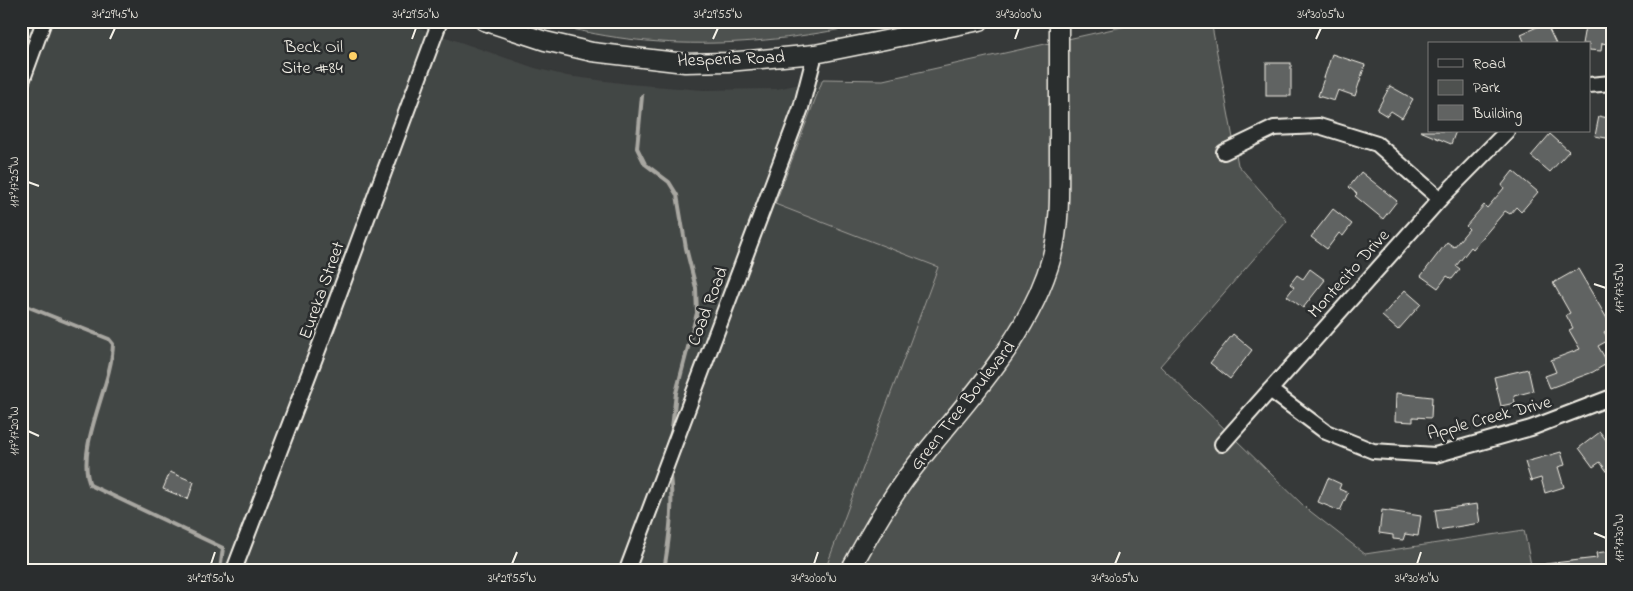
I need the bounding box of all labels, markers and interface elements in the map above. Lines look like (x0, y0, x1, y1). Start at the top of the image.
text: 34°29'45"N (92, 6, 138, 24)
text: 34°29'50"N (393, 6, 439, 24)
text: 34°29'55"N (694, 6, 742, 24)
text: 34°30'00"N (996, 6, 1042, 24)
text: 34°30'05"N (1297, 6, 1345, 24)
place label: Beck Oil Site #84 (282, 35, 344, 82)
legend (1428, 42, 1590, 132)
street label: Hesperia Road (677, 45, 785, 75)
marker: Beck Oil Site #84 (347, 50, 359, 62)
text: Road (1473, 53, 1506, 75)
text: Park (1473, 77, 1501, 99)
text: Building (1472, 103, 1522, 126)
text: 117°17'25"W (6, 157, 24, 207)
street label: Montecito Drive (1302, 223, 1397, 325)
street label: Eureka Street (293, 238, 353, 343)
street label: Coad Road (682, 263, 736, 350)
text: 117°17'35"W (1611, 263, 1629, 313)
street label: Green Tree Boulevard (905, 336, 1022, 477)
street label: Apple Creek Drive (1425, 390, 1555, 448)
text: 117°17'20"W (6, 406, 24, 456)
text: 117°17'30"W (1611, 514, 1629, 562)
text: 34°29'50"N (188, 570, 234, 588)
text: 34°29'55"N (488, 570, 536, 588)
text: 34°30'00"N (791, 570, 837, 588)
text: 34°30'05"N (1091, 570, 1139, 588)
text: 34°30'10"N (1395, 570, 1439, 588)

